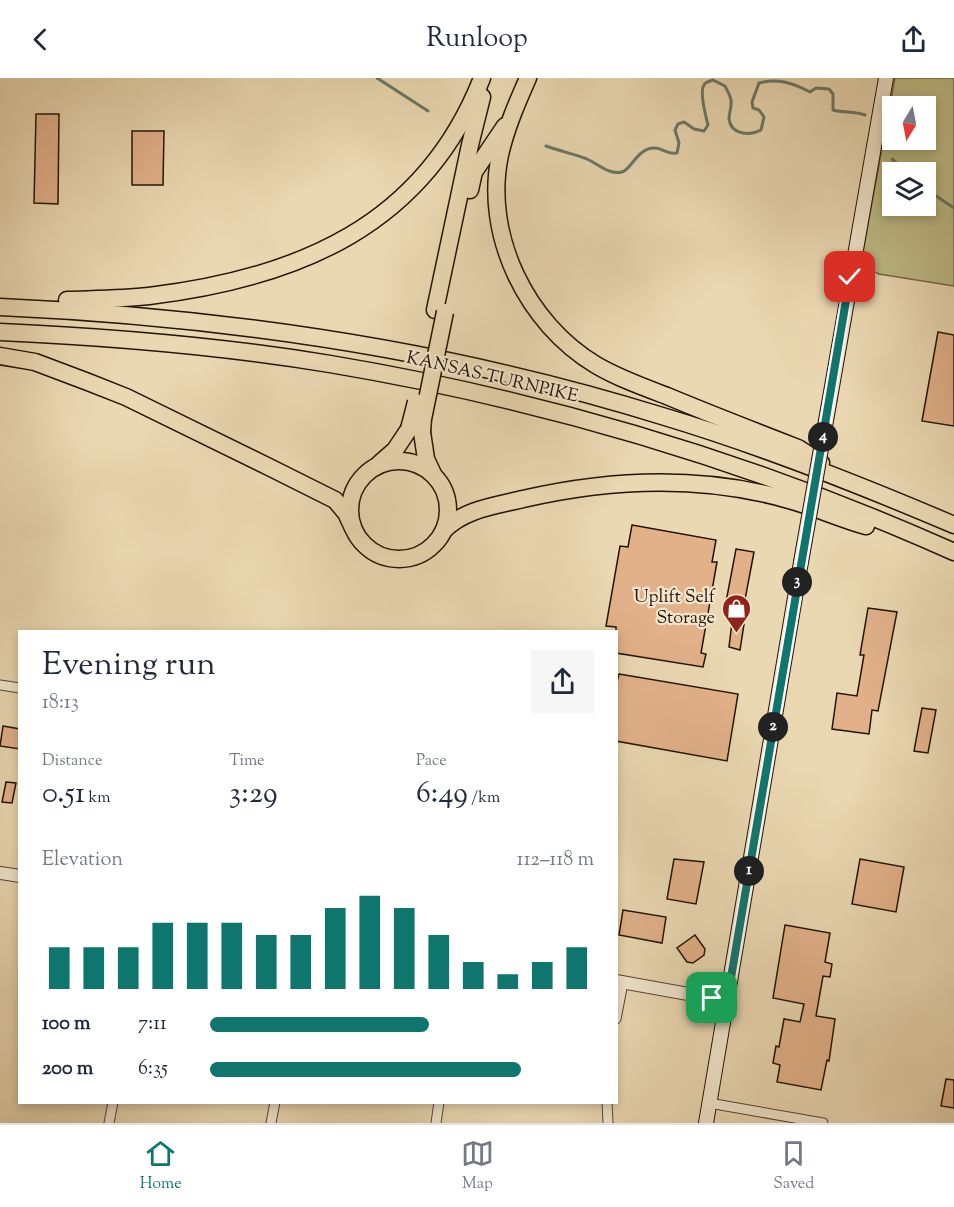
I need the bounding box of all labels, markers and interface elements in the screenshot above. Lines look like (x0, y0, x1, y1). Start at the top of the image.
text: Runloop (426, 20, 528, 59)
icon: back (24, 23, 57, 56)
icon: share (897, 23, 930, 56)
north arrow (882, 96, 936, 150)
map controls (882, 96, 936, 216)
button: layers (882, 162, 936, 216)
pin (824, 251, 875, 302)
icon: check (833, 260, 866, 293)
street label: KANSAS TURNPIKE (403, 346, 581, 410)
pin: 4 (808, 422, 838, 452)
text: 4 (819, 425, 827, 448)
pin: 3 (782, 567, 812, 597)
text: 3 (794, 570, 800, 593)
place label: Uplift Self Storage (634, 585, 716, 632)
shop icon: Uplift Self Storage (720, 592, 752, 634)
text: Evening run (42, 642, 216, 690)
button: share (531, 650, 594, 713)
text: 18:13 (42, 689, 79, 718)
pin: 2 (758, 712, 788, 742)
text: 2 (769, 715, 777, 738)
text: Distance (42, 750, 102, 773)
text: Time (229, 750, 265, 773)
text: Pace (416, 750, 447, 773)
text: 0.51 (42, 773, 85, 816)
text: 3:29 (229, 773, 278, 816)
text: 6:49 (416, 773, 468, 816)
text: km (85, 787, 110, 810)
text: /km (468, 787, 500, 810)
text: Elevation (42, 846, 123, 875)
text: 112–118 m (517, 846, 594, 875)
pin: 1 (734, 856, 764, 886)
text: 1 (746, 859, 752, 882)
pin (686, 972, 737, 1023)
icon: arrive (695, 981, 728, 1014)
text: 100 m (42, 1010, 91, 1039)
text: 7:11 (138, 1010, 167, 1039)
text: 200 m (42, 1055, 93, 1084)
text: 6:35 (138, 1055, 168, 1084)
tab: Home (140, 1137, 182, 1196)
tab: Map (461, 1137, 494, 1196)
tab: Saved (773, 1137, 814, 1196)

